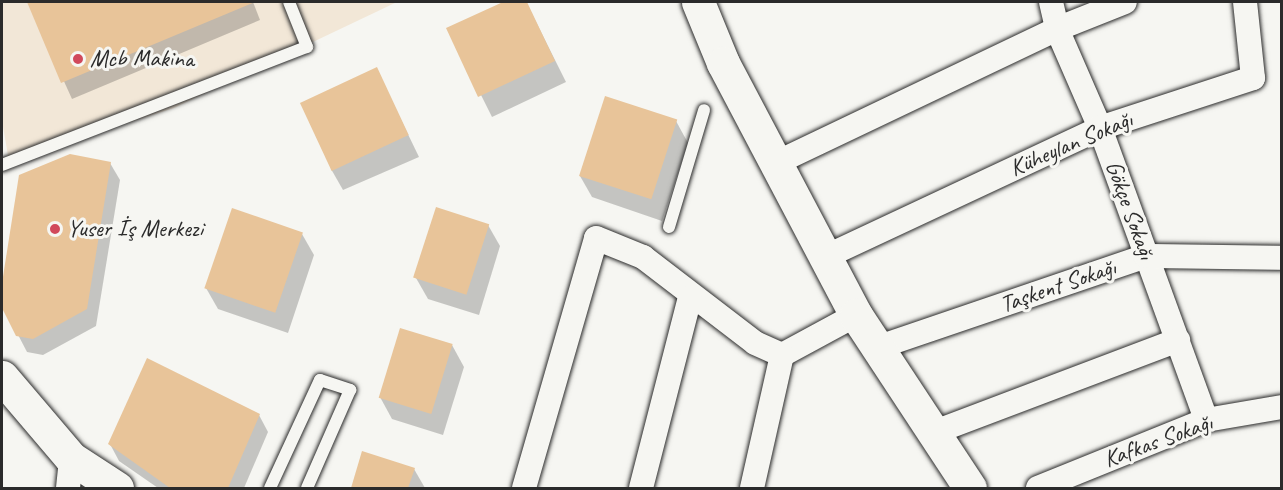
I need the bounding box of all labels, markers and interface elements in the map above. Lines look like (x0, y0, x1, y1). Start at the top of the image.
place label: Mcb Makina (90, 45, 194, 73)
marker: Mcb Makina (71, 52, 85, 66)
street label: Küheylan Sokağı (1006, 105, 1136, 183)
street label: Gökçe Sokağı (1099, 157, 1161, 263)
place label: Yuser İş Merkezi (67, 215, 203, 243)
marker: Yuser İş Merkezi (48, 222, 62, 236)
street label: Taşkent Sokağı (997, 253, 1119, 319)
street label: Kafkas Sokağı (1100, 408, 1216, 474)

